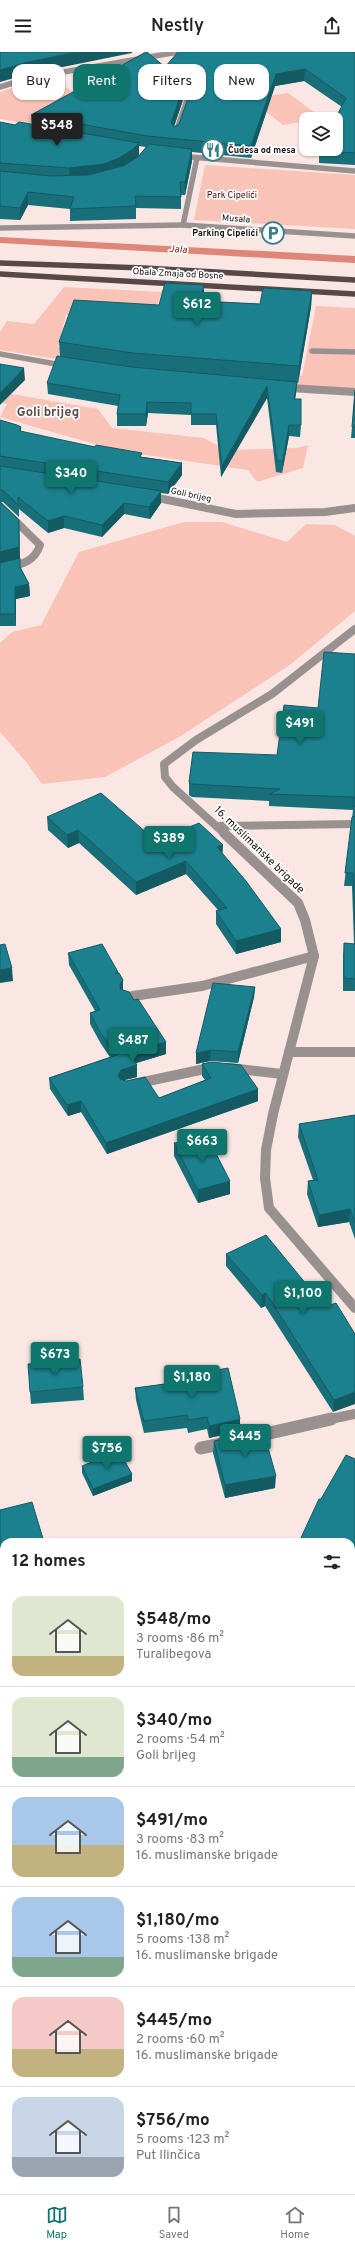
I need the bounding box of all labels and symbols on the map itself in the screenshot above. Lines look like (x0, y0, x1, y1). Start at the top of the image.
pin: $548 (33, 113, 81, 147)
restaurant icon: Čudesa od mesa (200, 137, 226, 163)
place label: Čudesa od mesa (228, 144, 296, 156)
park label: Park Cipelići (207, 190, 257, 201)
street label: Musala (222, 213, 251, 225)
parking icon: Parking Cipelići (260, 220, 286, 246)
place label: Parking Cipelići (192, 228, 258, 239)
water label: Jala (169, 243, 188, 257)
street label: Obala Zmaja od Bosne (132, 266, 224, 282)
pin: $612 (173, 292, 221, 326)
district label: Goli brijeg (17, 405, 79, 421)
pin: $340 (47, 461, 95, 495)
street label: Goli brijeg (170, 485, 212, 505)
pin: $491 (276, 711, 324, 745)
street label: 16. muslimanske brigade (211, 803, 307, 897)
pin: $389 (145, 826, 193, 860)
pin: $487 (109, 1028, 157, 1062)
pin: $663 (178, 1129, 226, 1163)
pin: $1,100 (270, 1281, 336, 1315)
pin: $673 (31, 1342, 79, 1376)
pin: $1,180 (159, 1365, 225, 1399)
pin: $445 (221, 1424, 269, 1458)
pin: $756 (83, 1436, 131, 1470)

